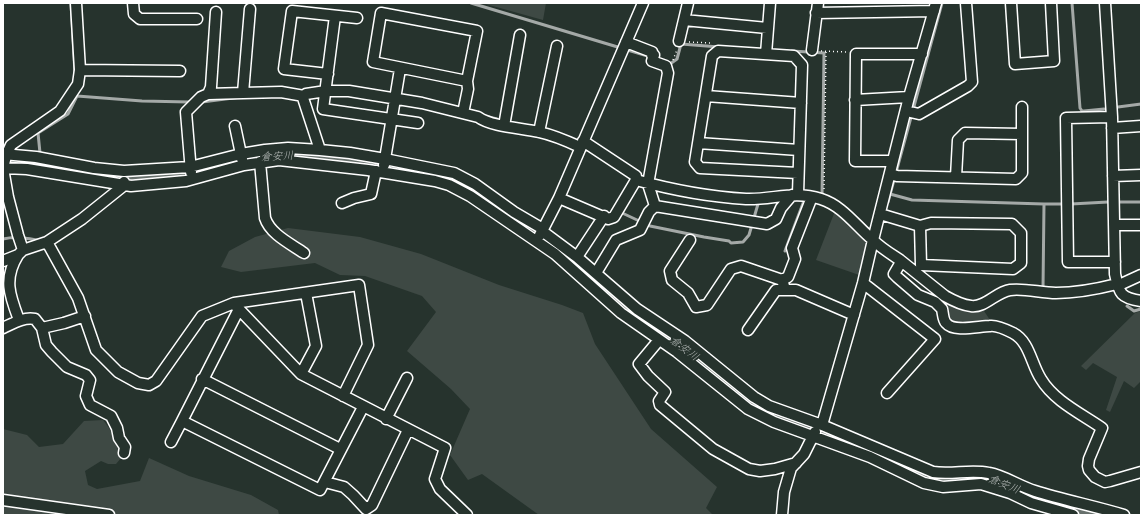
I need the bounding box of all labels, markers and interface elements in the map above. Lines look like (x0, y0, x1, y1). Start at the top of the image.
water label: 倉安川 (260, 150, 294, 164)
water label: 倉安川 (667, 334, 701, 364)
water label: 倉安川 (986, 473, 1022, 497)

